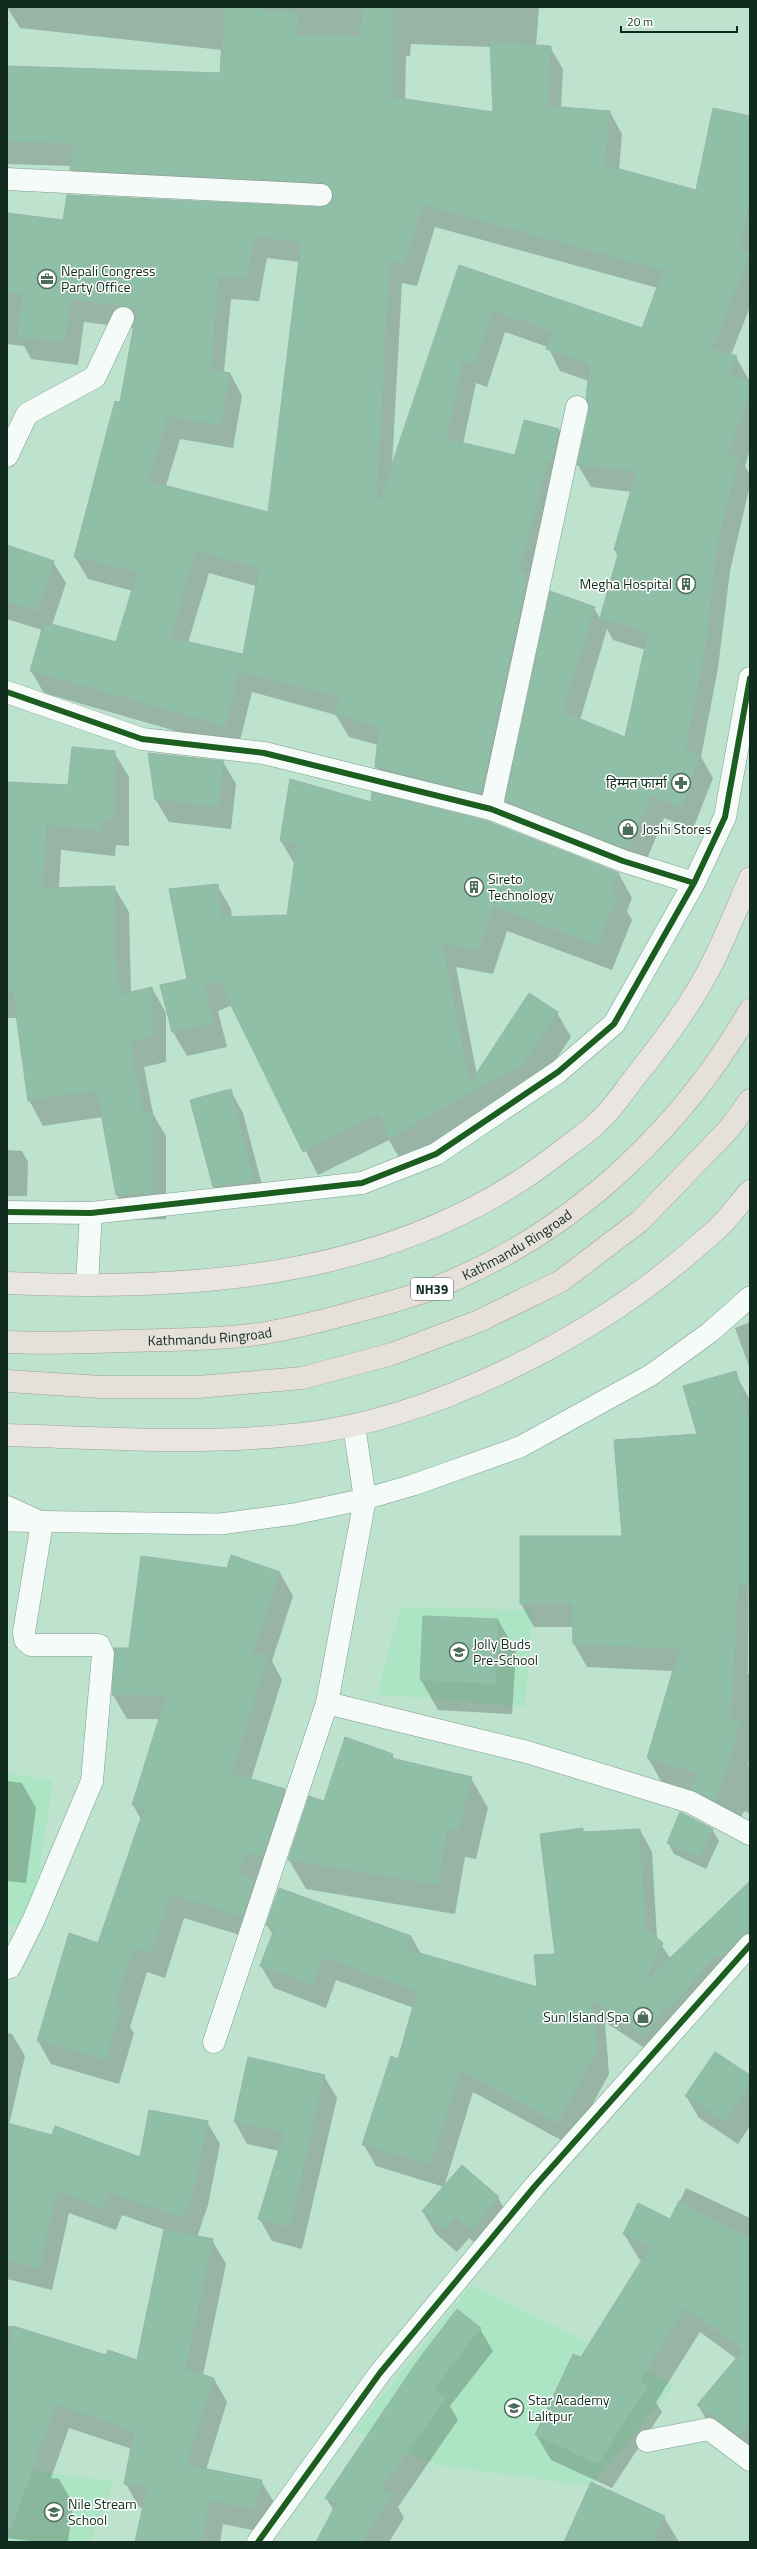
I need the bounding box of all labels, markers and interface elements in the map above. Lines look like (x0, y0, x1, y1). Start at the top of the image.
scale bar (621, 8, 737, 34)
text: 20 m (627, 12, 653, 31)
place label: Nepali Congress Party Office (61, 260, 156, 297)
office icon: Nepali Congress Party Office (36, 268, 58, 290)
place label: Megha Hospital (580, 573, 672, 594)
building icon: Megha Hospital (675, 573, 697, 595)
place label: हिम्मत फार्मा (606, 772, 668, 793)
pharmacy icon: हिम्मत फार्मा (670, 772, 692, 794)
shop icon: Joshi Stores (617, 818, 639, 840)
place label: Joshi Stores (642, 818, 712, 839)
place label: Sireto Technology (488, 868, 555, 905)
building icon: Sireto Technology (463, 876, 485, 898)
street label: Kathmandu Ringroad (458, 1204, 576, 1285)
road number: NH39 (411, 1278, 453, 1300)
street label: Kathmandu Ringroad (147, 1321, 273, 1351)
place label: Jolly Buds Pre-School (473, 1633, 538, 1670)
school or university icon: Jolly Buds Pre-School (448, 1641, 470, 1663)
place label: Sun Island Spa (543, 2006, 629, 2027)
shop icon: Sun Island Spa (632, 2006, 654, 2028)
place label: Star Academy Lalitpur (528, 2389, 610, 2426)
school or university icon: Star Academy Lalitpur (503, 2397, 525, 2419)
place label: Nile Stream School (68, 2493, 137, 2530)
school or university icon: Nile Stream School (43, 2501, 65, 2523)

